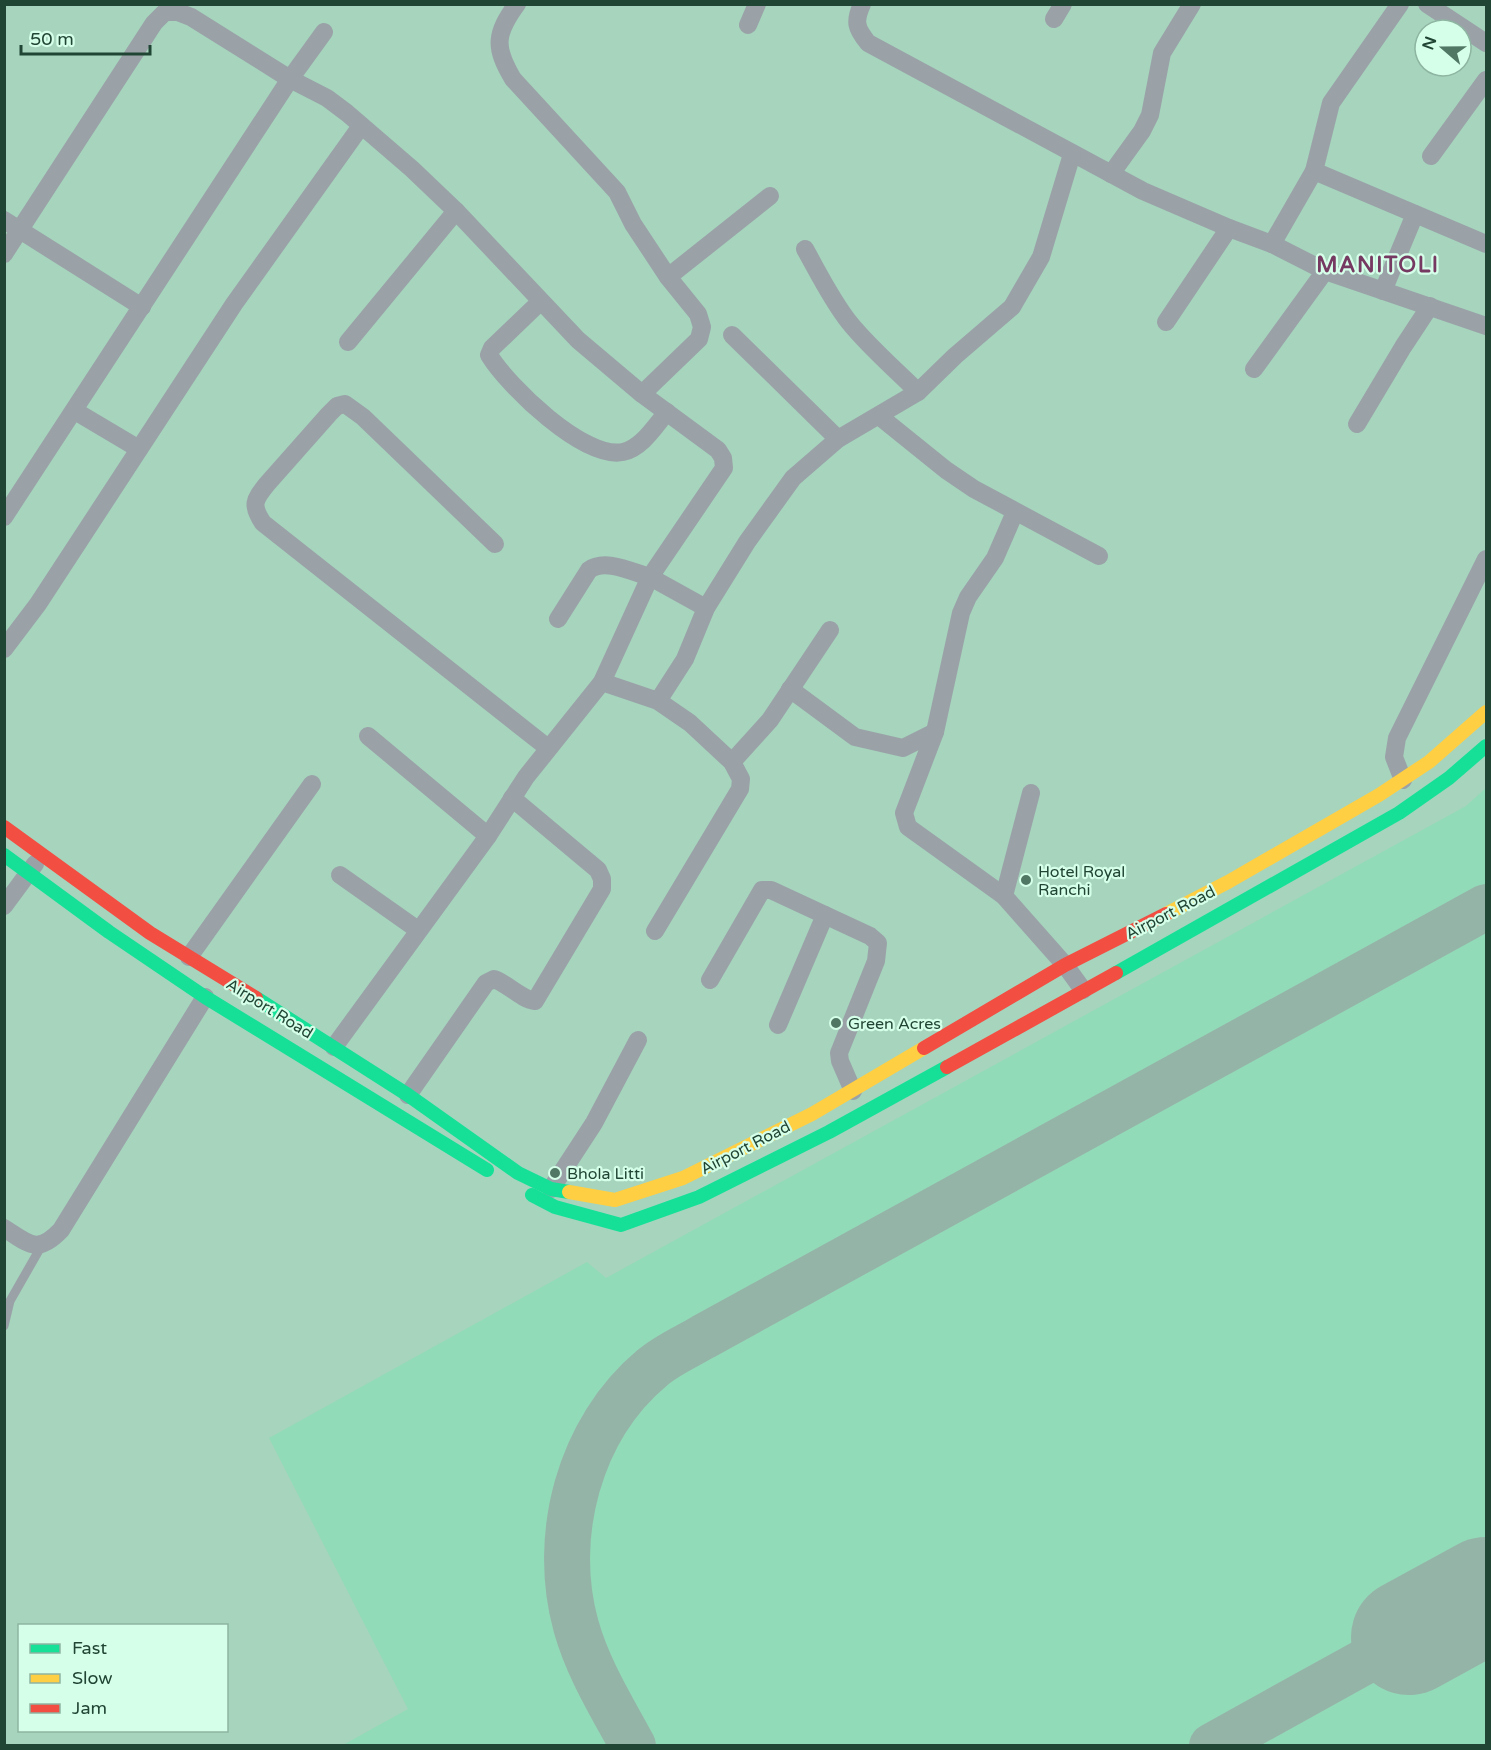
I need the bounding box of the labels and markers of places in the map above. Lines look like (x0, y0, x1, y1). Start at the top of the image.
place label: Hotel Royal Ranchi (1038, 862, 1125, 900)
marker: Hotel Royal Ranchi (1019, 873, 1033, 887)
place label: Green Acres (848, 1014, 941, 1034)
marker: Green Acres (829, 1016, 843, 1030)
place label: Bhola Litti (567, 1164, 644, 1184)
marker: Bhola Litti (548, 1166, 562, 1180)

